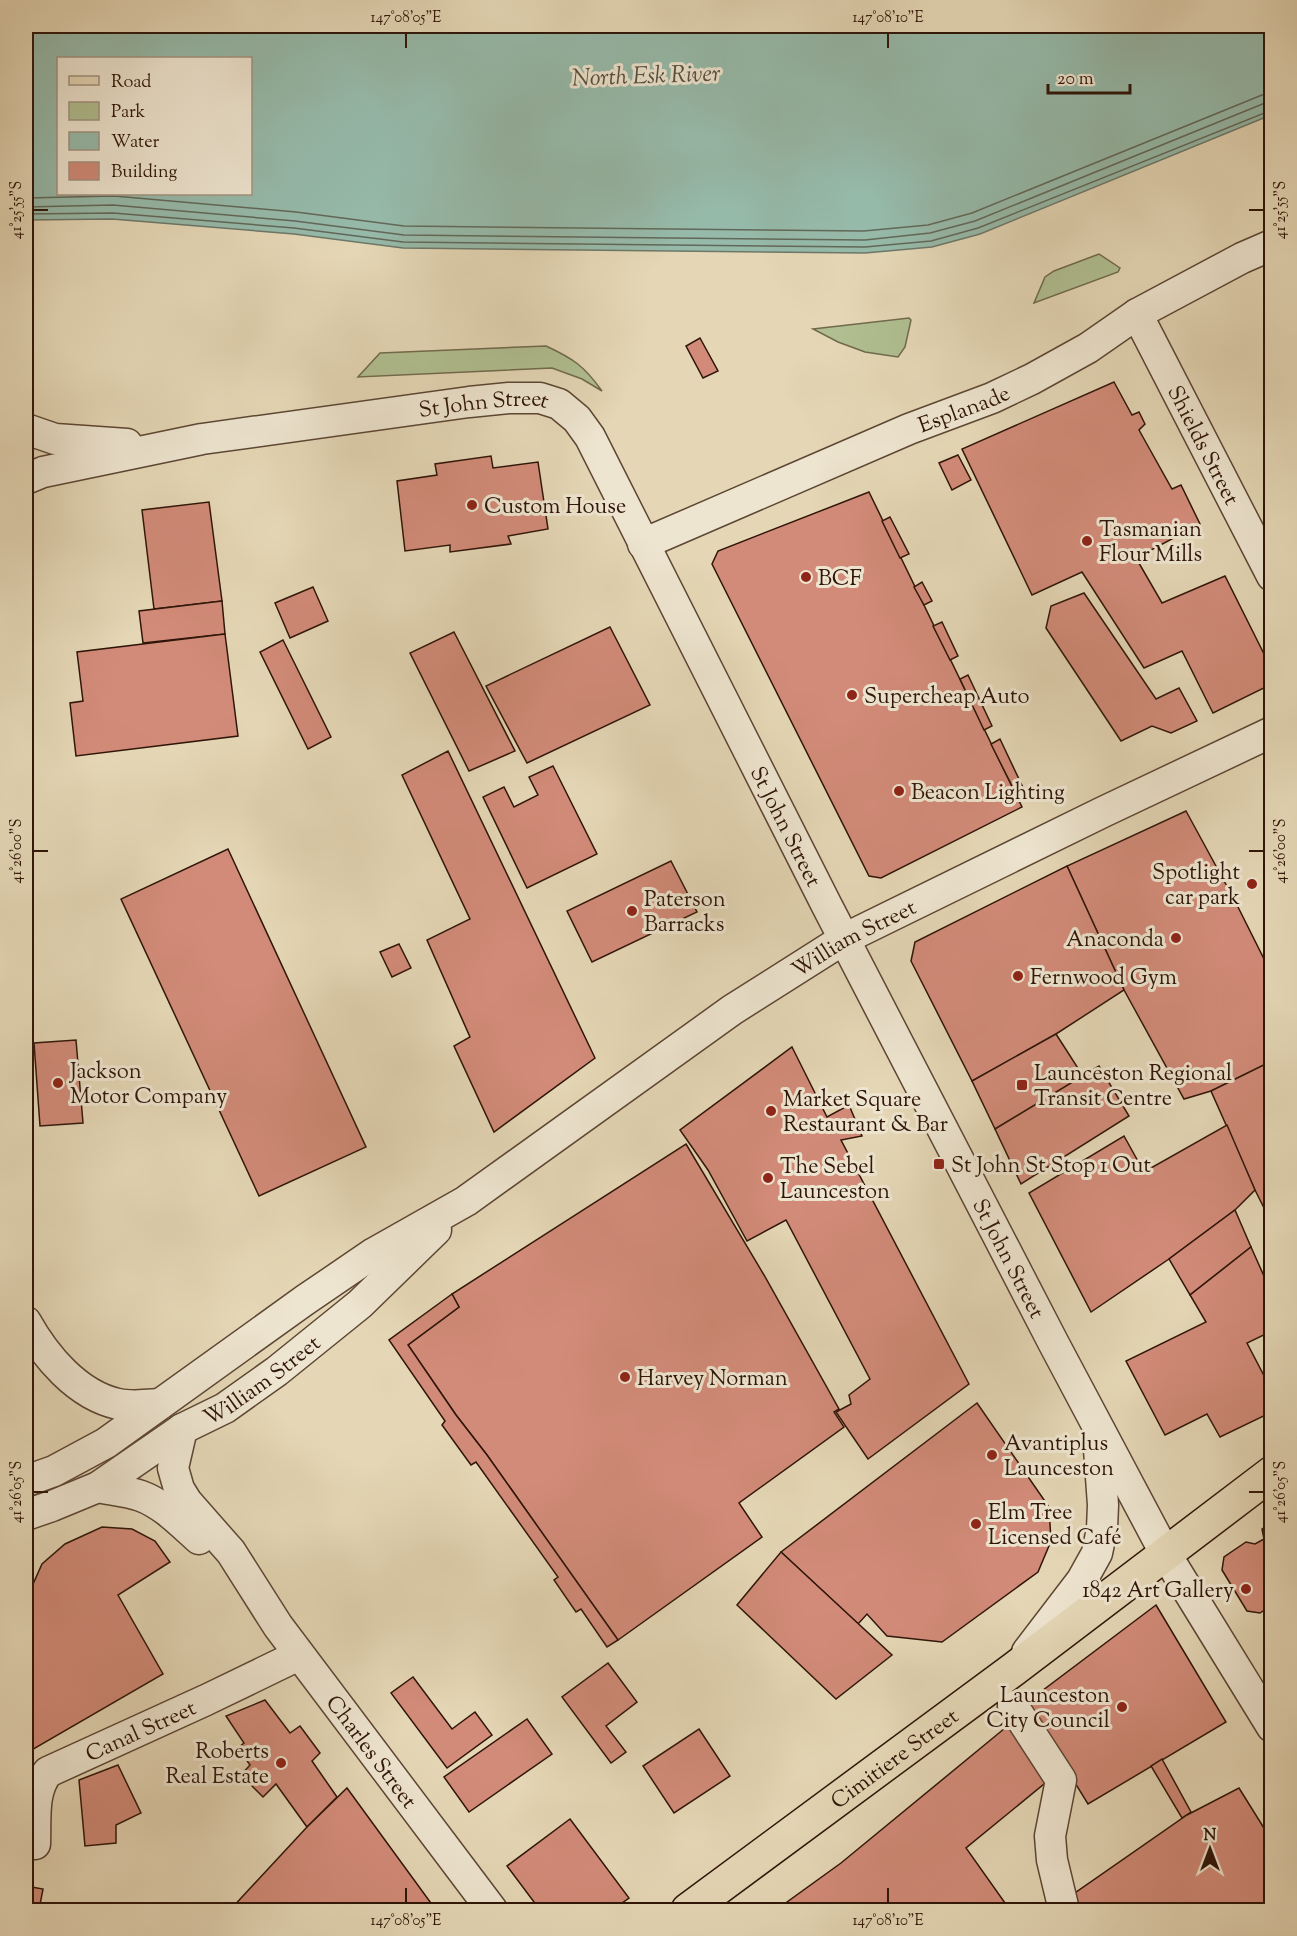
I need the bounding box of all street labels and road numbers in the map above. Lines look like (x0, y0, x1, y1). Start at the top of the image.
street label: Esplanade (914, 379, 1016, 443)
street label: Shields Street (1157, 381, 1246, 512)
street label: St John Street (417, 385, 553, 428)
street label: St John Street (740, 762, 828, 894)
street label: William Street (786, 893, 923, 987)
street label: St John Street (962, 1194, 1051, 1325)
street label: William Street (198, 1329, 329, 1435)
street label: Charles Street (316, 1689, 424, 1817)
street label: Canal Street (81, 1693, 202, 1772)
street label: Cimitiere Street (825, 1702, 967, 1818)

